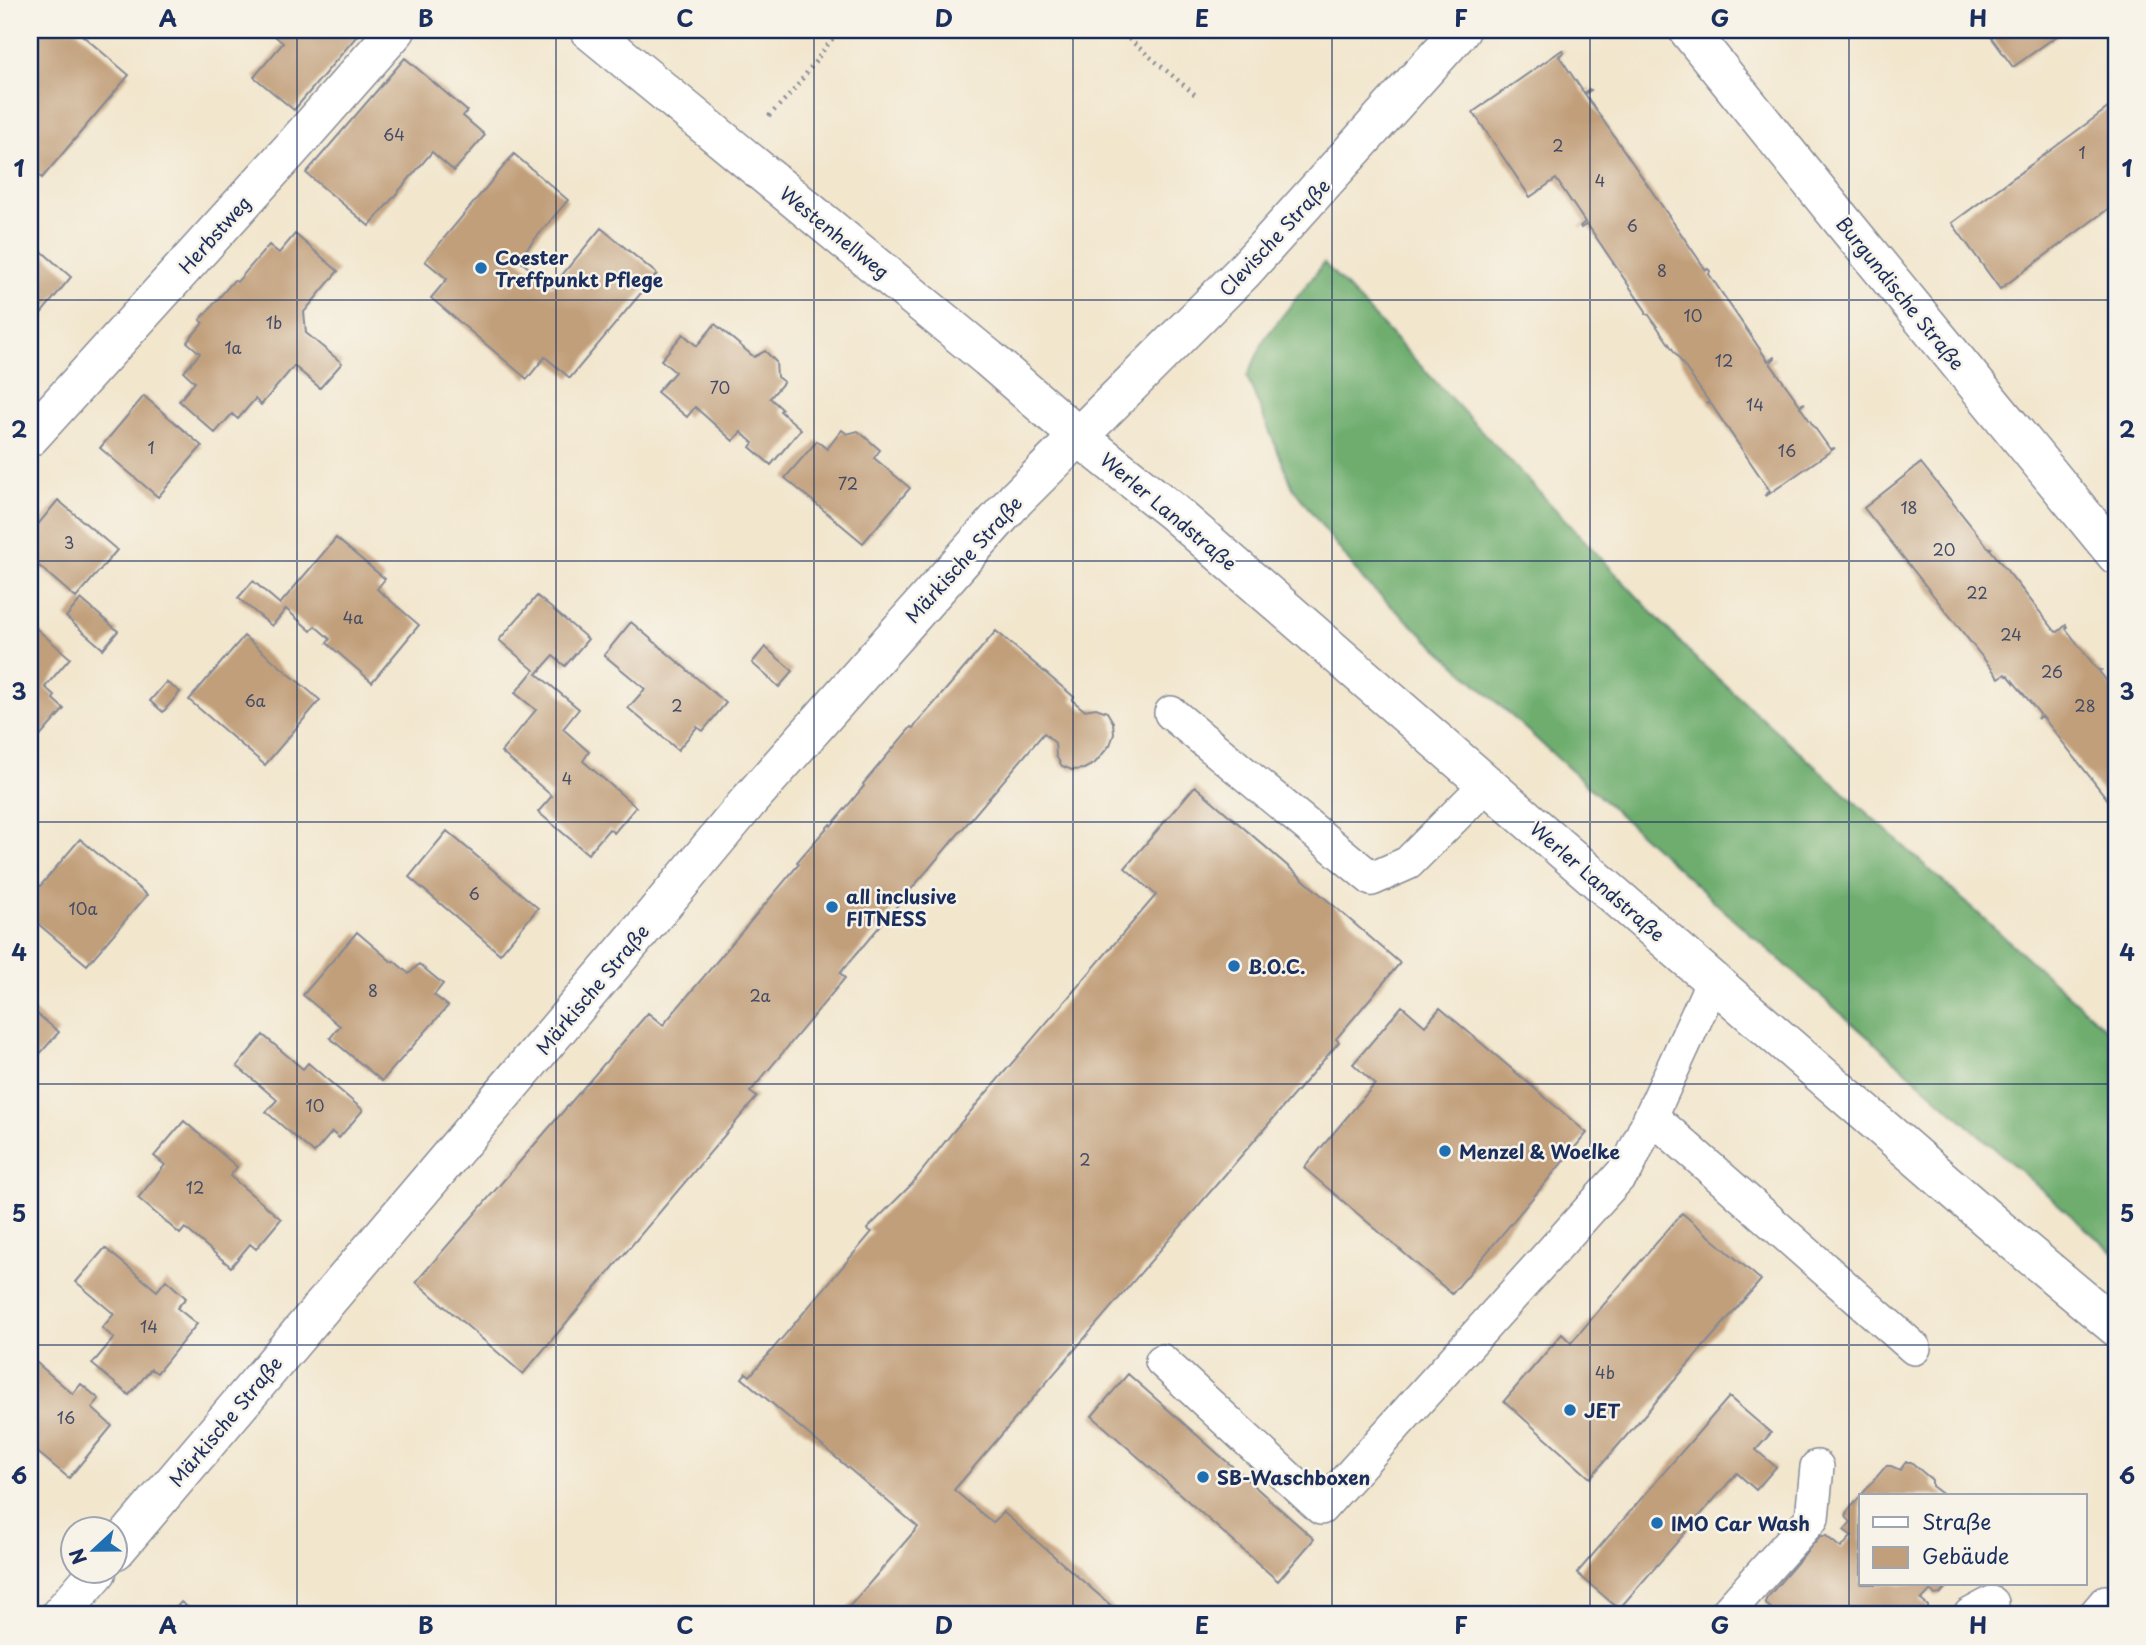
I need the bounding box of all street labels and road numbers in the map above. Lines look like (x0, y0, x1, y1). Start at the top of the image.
street label: Clevische Straße (1212, 172, 1336, 302)
street label: Westenhellweg (774, 179, 896, 285)
street label: Herbstweg (171, 189, 257, 279)
street label: Burgundische Straße (1830, 210, 1972, 376)
street label: Werler Landstraße (1095, 445, 1243, 577)
street label: Märkische Straße (898, 489, 1028, 629)
street label: Werler Landstraße (1524, 814, 1672, 948)
street label: Märkische Straße (529, 918, 655, 1060)
street label: Märkische Straße (162, 1350, 288, 1492)

